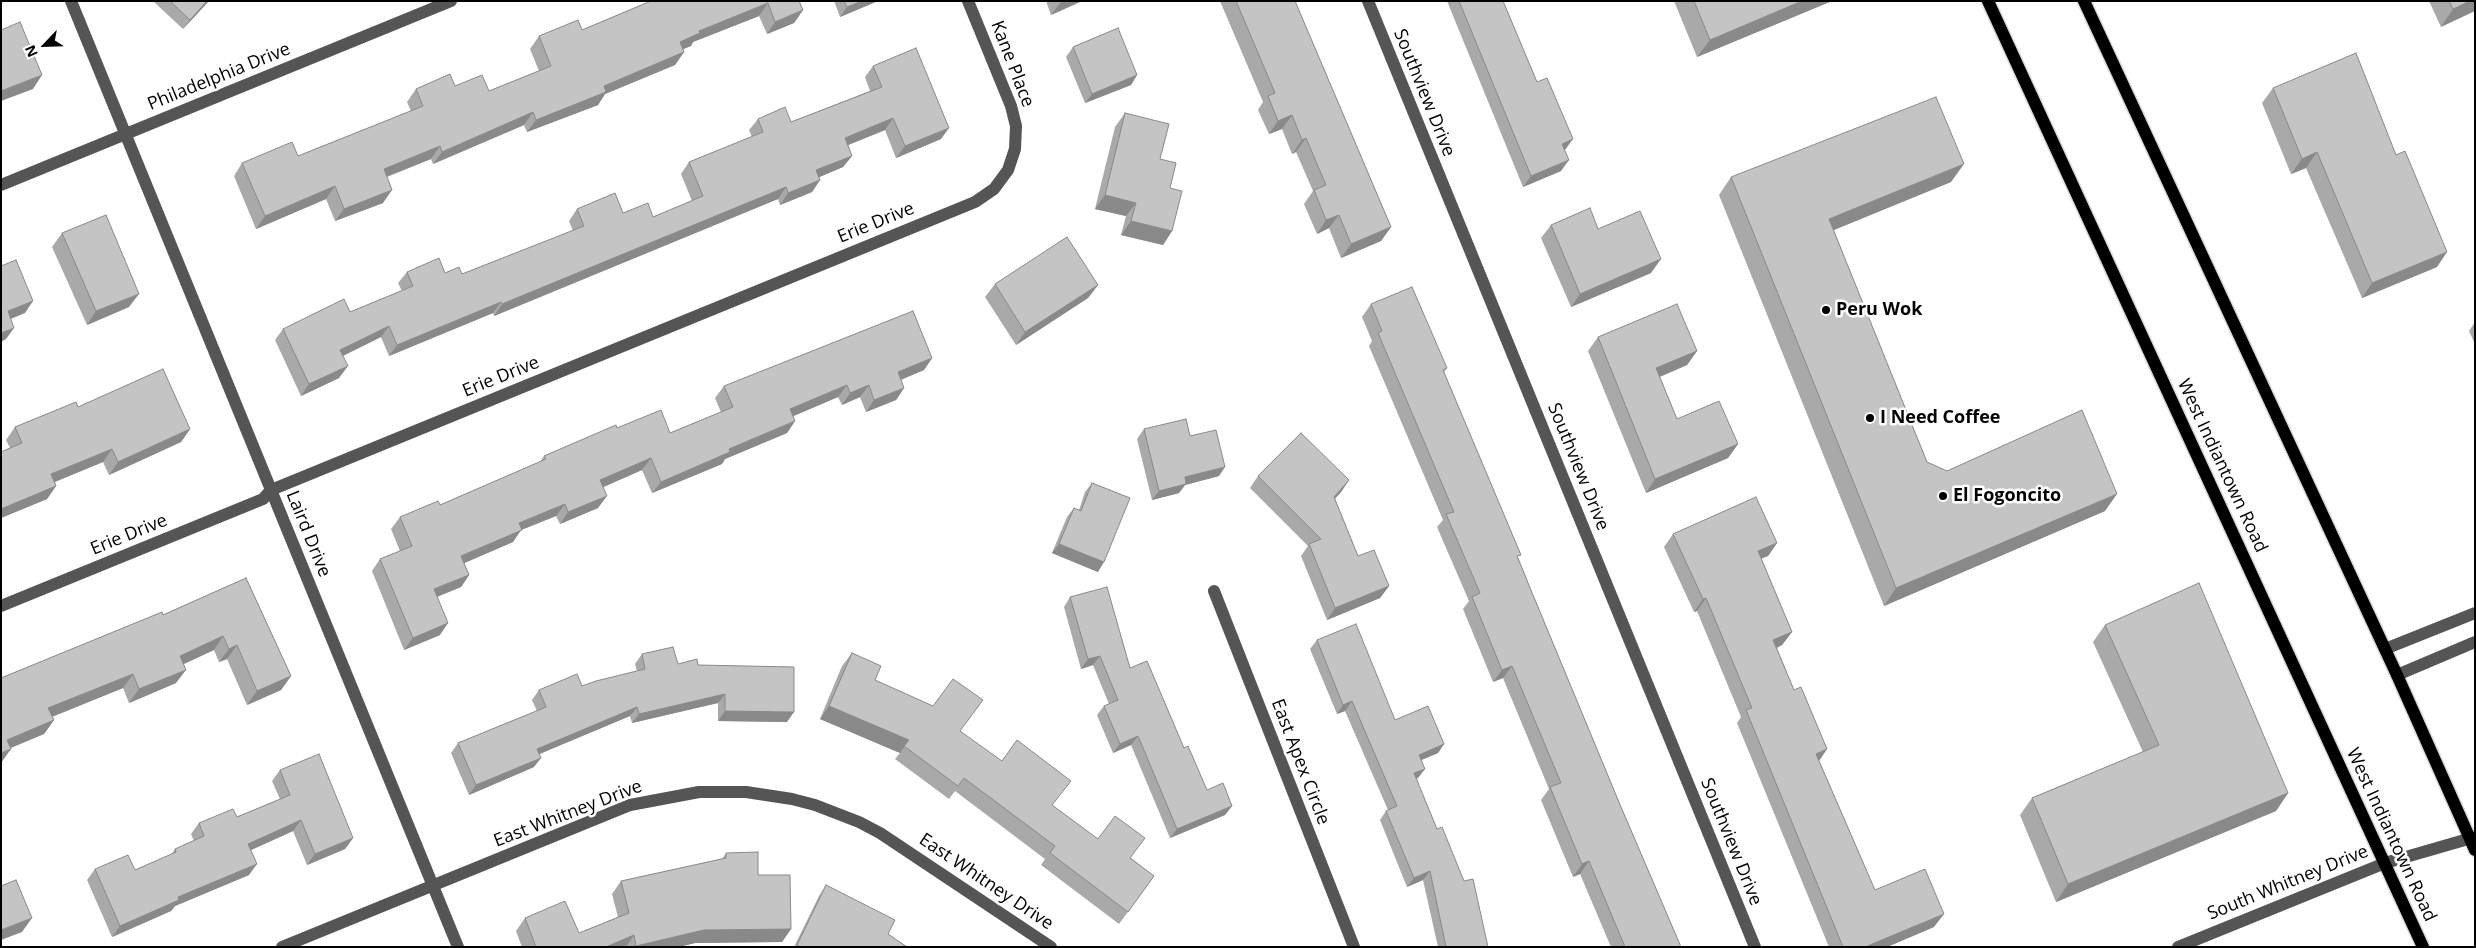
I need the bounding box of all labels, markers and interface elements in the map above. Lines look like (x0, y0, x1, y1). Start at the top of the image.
street label: Kane Place (986, 18, 1038, 110)
north arrow (20, 20, 70, 70)
street label: Southview Drive (1389, 26, 1459, 160)
street label: Philadelphia Drive (145, 39, 293, 115)
text: N (20, 42, 42, 60)
street label: Erie Drive (835, 198, 917, 248)
place label: Peru Wok (1836, 299, 1922, 321)
marker: Peru Wok (1820, 304, 1832, 316)
street label: Erie Drive (460, 352, 542, 402)
street label: West Indiantown Road (2172, 376, 2272, 556)
street label: Southview Drive (1543, 400, 1613, 534)
place label: I Need Coffee (1880, 407, 2000, 429)
marker: I Need Coffee (1864, 412, 1876, 424)
place label: El Fogoncito (1953, 485, 2061, 507)
street label: Laird Drive (281, 488, 335, 580)
marker: El Fogoncito (1937, 490, 1949, 502)
street label: Erie Drive (88, 510, 170, 560)
street label: East Apex Circle (1266, 696, 1334, 828)
street label: West Indiantown Road (2341, 745, 2441, 925)
street label: Southview Drive (1696, 775, 1766, 909)
street label: East Whitney Drive (491, 776, 645, 852)
street label: East Whitney Drive (915, 829, 1057, 935)
street label: South Whitney Drive (2205, 841, 2371, 925)

